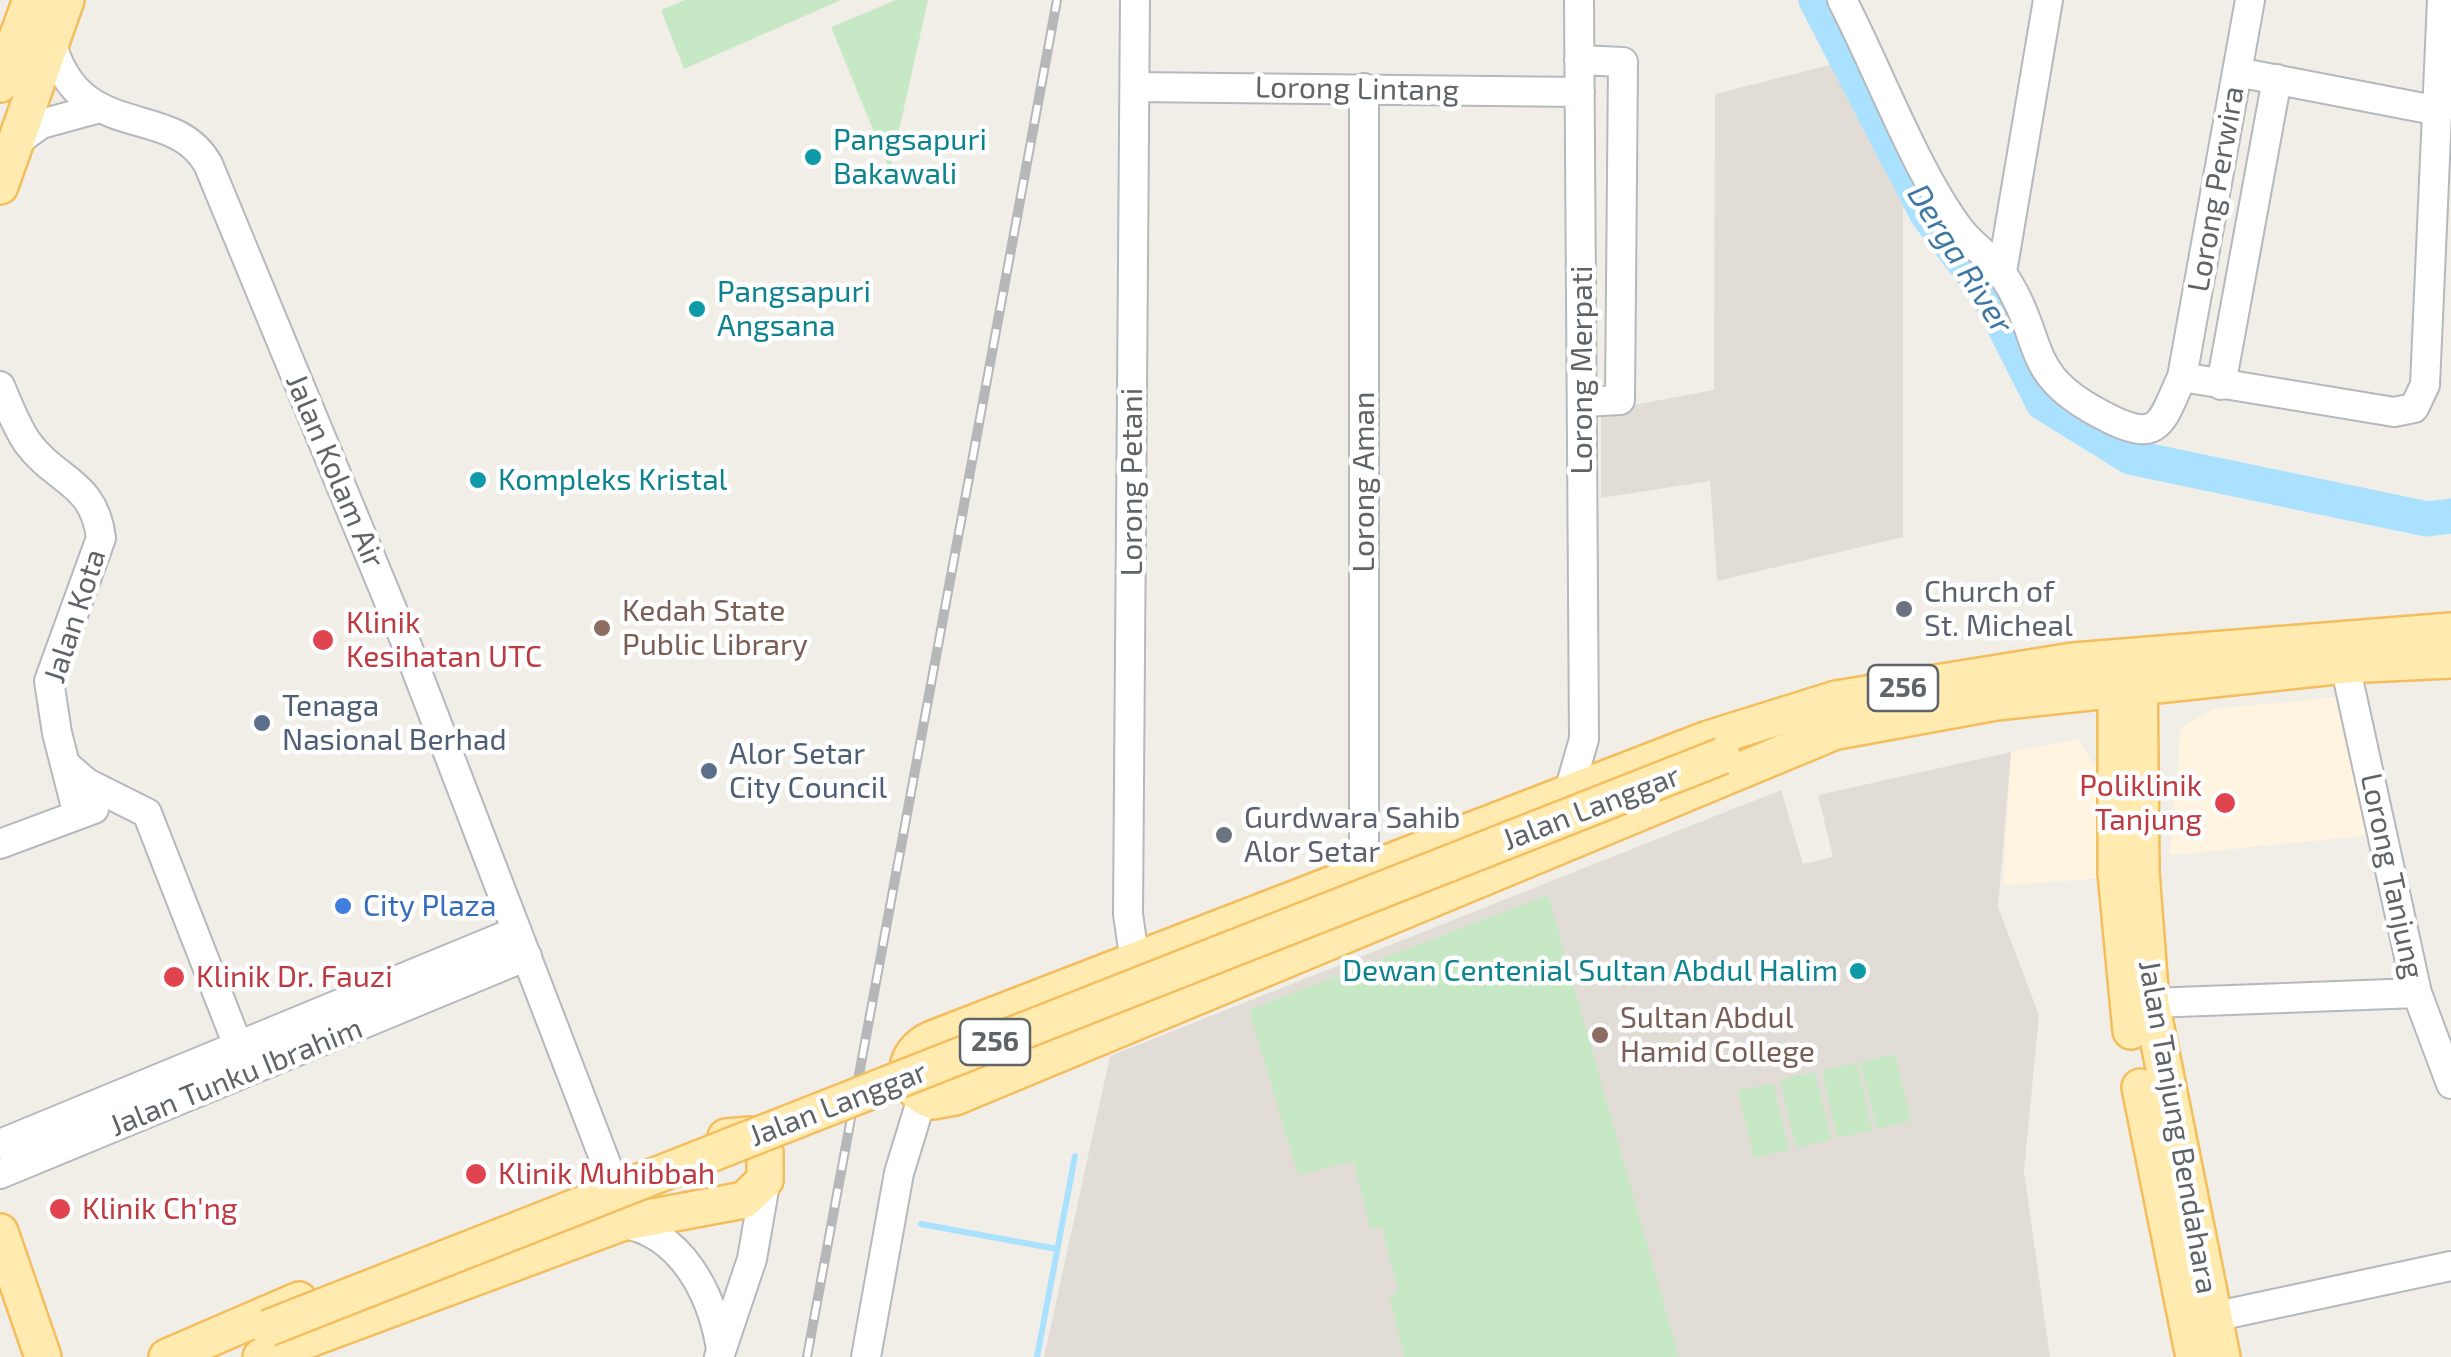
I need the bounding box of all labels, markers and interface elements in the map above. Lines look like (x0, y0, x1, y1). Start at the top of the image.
street label: Lorong Lintang (1255, 69, 1459, 109)
street label: Lorong Perwira (2180, 83, 2252, 295)
place label: Pangsapuri Bakawali (833, 122, 987, 192)
marker: Pangsapuri Bakawali (802, 146, 824, 168)
water label: Derga River (1899, 177, 2021, 341)
street label: Lorong Merpati (1564, 265, 1600, 475)
place label: Pangsapuri Angsana (717, 274, 871, 344)
marker: Pangsapuri Angsana (686, 298, 708, 320)
street label: Jalan Kolam Air (278, 369, 392, 573)
street label: Lorong Petani (1114, 388, 1150, 576)
street label: Lorong Aman (1346, 392, 1382, 572)
place label: Kompleks Kristal (498, 462, 728, 498)
marker: Kompleks Kristal (467, 469, 489, 491)
street label: Jalan Kota (36, 545, 114, 687)
place label: Church of St. Micheal (1924, 574, 2073, 644)
place label: Kedah State Public Library (622, 593, 808, 664)
marker: Church of St. Micheal (1893, 598, 1915, 620)
place label: Klinik Kesihatan UTC (346, 605, 542, 676)
marker: Kedah State Public Library (591, 617, 613, 639)
marker: Klinik Kesihatan UTC (310, 627, 336, 653)
road number: 256 (1868, 665, 1938, 711)
place label: Tenaga Nasional Berhad (282, 688, 507, 758)
marker: Tenaga Nasional Berhad (251, 712, 273, 734)
place label: Alor Setar City Council (729, 736, 887, 806)
street label: Jalan Langgar (1497, 758, 1685, 858)
marker: Alor Setar City Council (698, 760, 720, 782)
place label: Poliklinik Tanjung (2079, 768, 2202, 838)
street label: Lorong Tanjung (2353, 770, 2431, 982)
marker: Poliklinik Tanjung (2212, 790, 2238, 816)
place label: Gurdwara Sahib Alor Setar (1244, 800, 1460, 870)
marker: Gurdwara Sahib Alor Setar (1213, 824, 1235, 846)
place label: City Plaza (363, 888, 496, 924)
marker: City Plaza (332, 895, 354, 917)
place label: Dewan Centenial Sultan Abdul Halim (1342, 953, 1838, 989)
street label: Jalan Tanjung Bendahara (2131, 957, 2225, 1297)
place label: Klinik Dr. Fauzi (196, 959, 393, 995)
marker: Dewan Centenial Sultan Abdul Halim (1847, 960, 1869, 982)
marker: Klinik Dr. Fauzi (161, 964, 187, 990)
place label: Sultan Abdul Hamid College (1620, 1000, 1815, 1070)
street label: Jalan Tunku Ibrahim (104, 1010, 368, 1144)
road number: 256 (960, 1019, 1030, 1065)
marker: Sultan Abdul Hamid College (1589, 1024, 1611, 1046)
street label: Jalan Langgar (744, 1054, 932, 1154)
place label: Klinik Muhibbah (498, 1156, 715, 1192)
marker: Klinik Muhibbah (463, 1161, 489, 1187)
place label: Klinik Ch'ng (82, 1191, 238, 1227)
marker: Klinik Ch'ng (47, 1196, 73, 1222)

